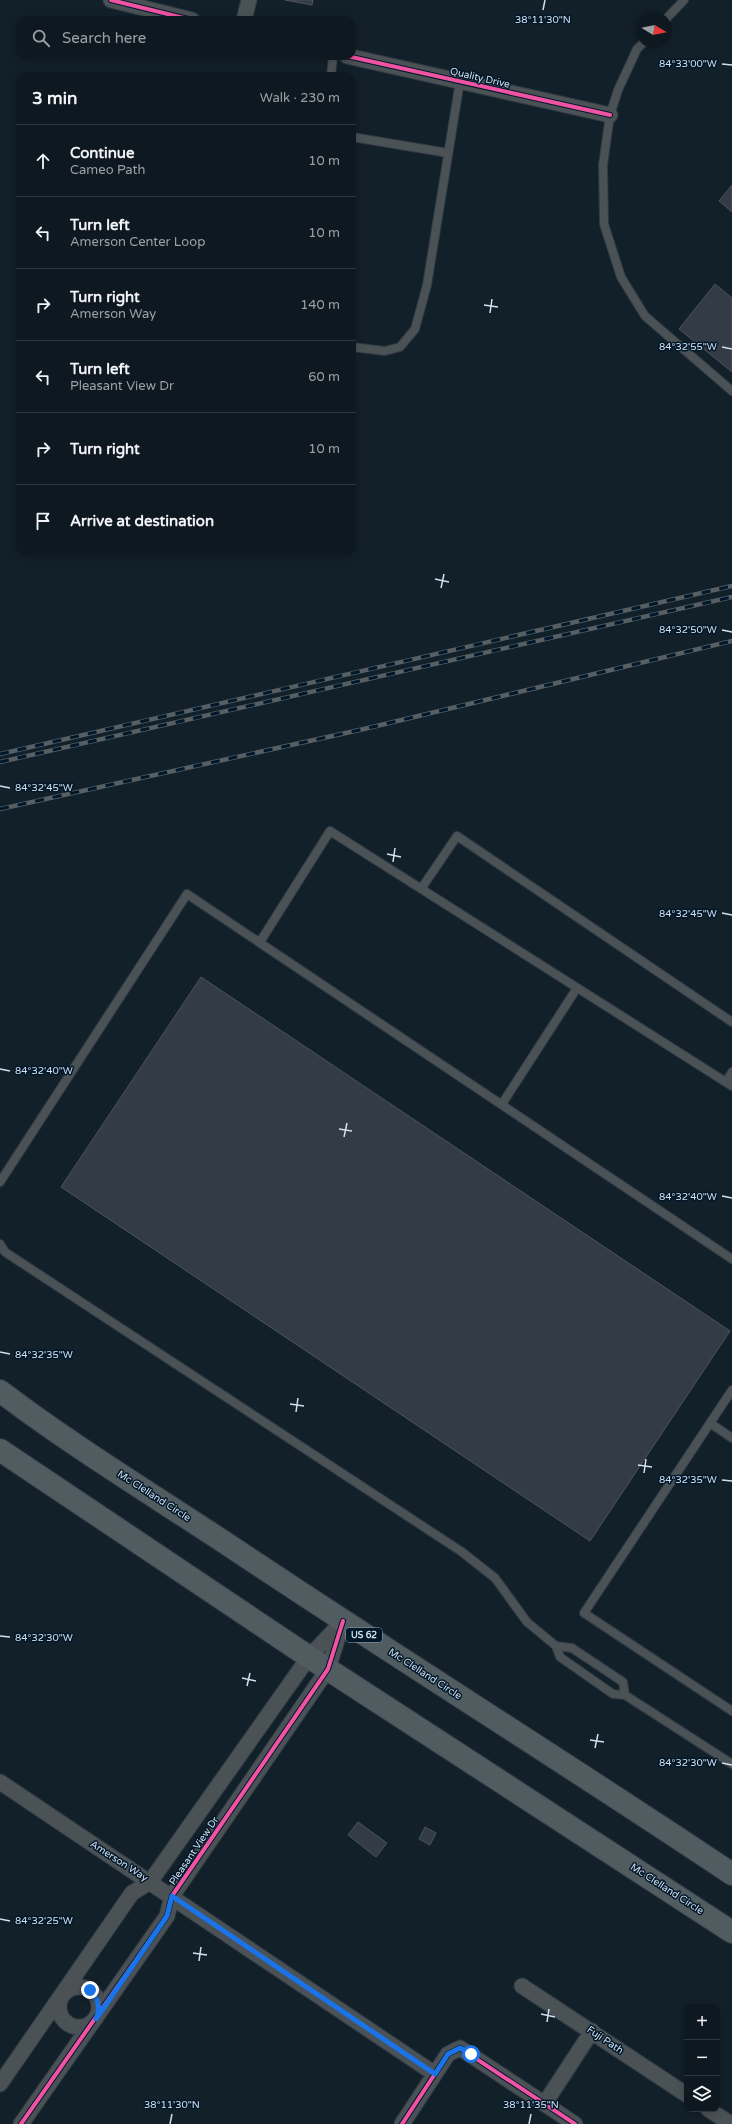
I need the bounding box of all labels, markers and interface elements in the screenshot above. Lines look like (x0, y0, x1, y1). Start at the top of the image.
north arrow (636, 12, 672, 48)
text: 38°11'30"N (515, 14, 571, 26)
search box (16, 16, 356, 60)
icon: search (30, 27, 52, 49)
text: Search here (62, 29, 146, 47)
text: 84°33'00"W (659, 58, 717, 70)
street label: Quality Drive (449, 65, 511, 91)
text: 3 min (32, 88, 77, 109)
text: Walk · 230 m (260, 90, 340, 106)
text: Continue (70, 144, 134, 162)
icon: ahead (32, 150, 54, 172)
text: 10 m (308, 153, 340, 169)
text: Cameo Path (70, 162, 145, 178)
text: Turn left (70, 216, 130, 234)
icon: left (32, 222, 54, 244)
text: 10 m (308, 225, 340, 241)
text: Amerson Center Loop (70, 234, 205, 250)
text: Turn right (70, 288, 140, 306)
icon: right (32, 294, 54, 316)
text: 140 m (300, 297, 340, 313)
text: Amerson Way (70, 306, 156, 322)
text: 84°32'55"W (659, 341, 717, 353)
text: Turn left (70, 360, 130, 378)
icon: left (32, 366, 54, 388)
text: 60 m (308, 369, 340, 385)
text: Pleasant View Dr (70, 378, 174, 394)
icon: right (32, 438, 54, 460)
text: Turn right (70, 440, 140, 458)
text: 10 m (308, 441, 340, 457)
icon: arrive (32, 510, 54, 532)
text: Arrive at destination (70, 512, 214, 530)
text: 84°32'50"W (659, 624, 717, 636)
text: 84°32'45"W (15, 782, 73, 794)
text: 84°32'45"W (659, 908, 717, 920)
text: 84°32'40"W (15, 1065, 73, 1077)
text: 84°32'40"W (659, 1191, 717, 1203)
text: 84°32'35"W (15, 1349, 73, 1361)
street label: Mc Clelland Circle (115, 1468, 193, 1524)
text: 84°32'35"W (659, 1474, 717, 1486)
road number: US 62 (346, 1628, 382, 1642)
text: 84°32'30"W (15, 1632, 73, 1644)
street label: Mc Clelland Circle (386, 1646, 464, 1702)
text: 84°32'30"W (659, 1757, 717, 1769)
street label: Pleasant View Dr (167, 1814, 221, 1887)
street label: Amerson Way (88, 1838, 151, 1884)
street label: Mc Clelland Circle (628, 1861, 706, 1917)
text: 84°32'25"W (15, 1915, 73, 1927)
route end (81, 1981, 99, 1999)
map controls (684, 2004, 720, 2112)
button: + (684, 2004, 720, 2040)
street label: Fuji Path (585, 2023, 625, 2057)
button: − (684, 2040, 720, 2076)
route start (462, 2045, 480, 2063)
button: layers (684, 2076, 720, 2112)
text: 38°11'30"N (144, 2099, 200, 2111)
text: 38°11'35"N (503, 2099, 559, 2111)

